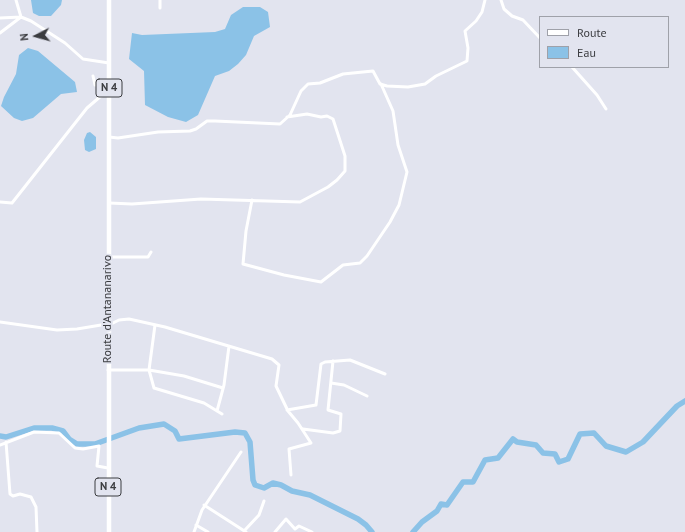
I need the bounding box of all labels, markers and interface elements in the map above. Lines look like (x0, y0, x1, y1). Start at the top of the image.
north arrow (16, 16, 56, 56)
legend (539, 16, 669, 68)
text: Route (577, 25, 607, 40)
text: N (17, 33, 31, 42)
text: Eau (577, 45, 596, 60)
road number: N 4 (96, 79, 122, 97)
street label: Route d'Antananarivo (101, 255, 115, 363)
road number: N 4 (95, 478, 121, 496)

